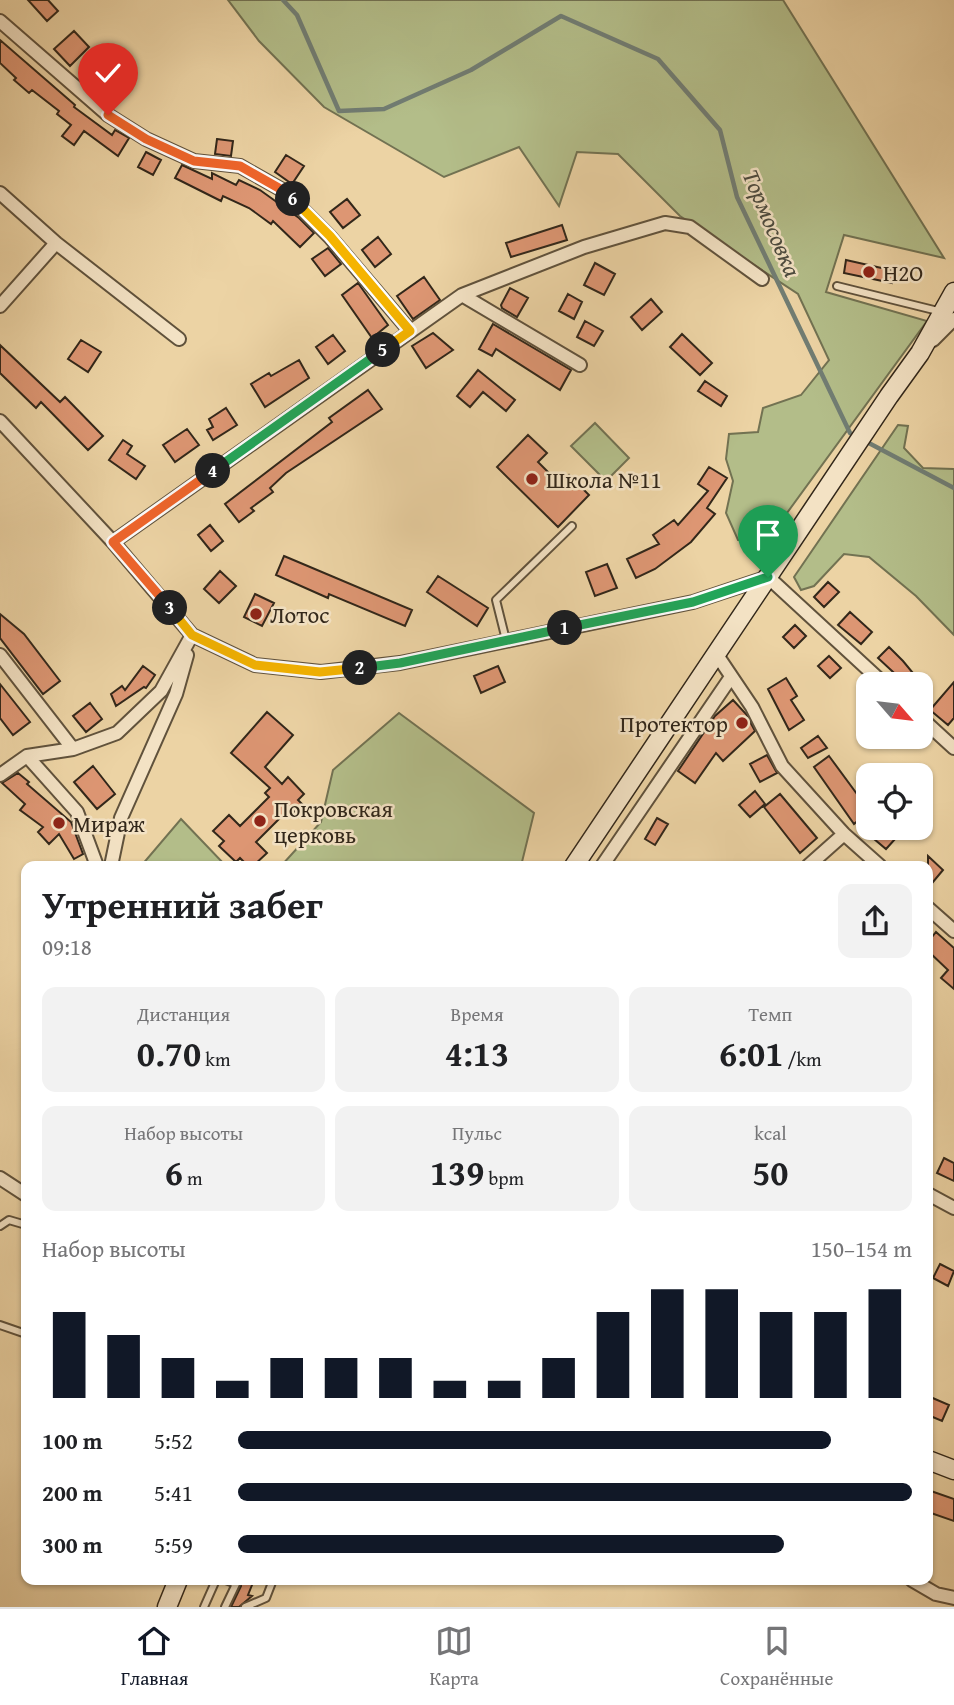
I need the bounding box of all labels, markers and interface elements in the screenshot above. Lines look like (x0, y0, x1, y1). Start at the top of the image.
pin (78, 43, 138, 115)
icon: check (89, 54, 127, 92)
water label: Тормосовка (734, 164, 810, 282)
pin: 6 (276, 182, 310, 216)
text: 6 (288, 184, 297, 212)
place label: H2O (883, 256, 923, 289)
marker: H2O (861, 264, 877, 280)
pin: 5 (366, 332, 400, 368)
text: 5 (378, 335, 387, 363)
pin: 4 (196, 454, 230, 489)
text: 4 (208, 456, 217, 484)
place label: Школа №11 (546, 463, 662, 496)
marker: Школа №11 (524, 471, 540, 487)
pin (738, 505, 798, 577)
icon: arrive (749, 516, 787, 554)
pin: 3 (152, 590, 188, 626)
text: 3 (165, 593, 174, 621)
place label: Лотос (270, 598, 329, 631)
marker: Лотос (248, 606, 264, 622)
pin: 1 (548, 610, 582, 646)
text: 1 (560, 613, 569, 641)
pin: 2 (342, 650, 378, 686)
text: 2 (355, 653, 364, 681)
north arrow (856, 672, 933, 749)
map controls (856, 672, 933, 840)
place label: Протектор (620, 707, 728, 740)
marker: Протектор (734, 715, 750, 731)
button: locate (856, 763, 933, 840)
place label: Покровская церковь (274, 792, 393, 851)
place label: Мираж (73, 807, 145, 840)
marker: Покровская церковь (252, 813, 268, 829)
marker: Мираж (51, 815, 67, 831)
text: Утренний забег (42, 876, 323, 932)
button: share (838, 884, 912, 958)
text: 09:18 (42, 930, 92, 963)
text: Дистанция (137, 1000, 230, 1028)
text: Время (450, 1000, 504, 1028)
text: Темп (748, 1000, 792, 1028)
text: 0.70 (137, 1028, 201, 1079)
text: 4:13 (445, 1028, 509, 1079)
text: 6:01 (719, 1028, 783, 1079)
text: km (201, 1045, 230, 1073)
text: /km (783, 1045, 822, 1073)
text: Набор высоты (124, 1119, 243, 1147)
text: Пульс (452, 1119, 502, 1147)
text: kcal (754, 1119, 787, 1147)
text: 6 (165, 1147, 183, 1198)
text: 139 (430, 1147, 484, 1198)
text: 50 (752, 1147, 788, 1198)
text: m (183, 1164, 203, 1192)
text: bpm (484, 1164, 524, 1192)
text: Набор высоты (42, 1232, 186, 1265)
text: 150–154 m (811, 1232, 912, 1265)
text: 100 m (42, 1424, 103, 1457)
text: 5:52 (154, 1424, 193, 1457)
text: 200 m (42, 1476, 103, 1509)
text: 5:41 (154, 1476, 193, 1509)
text: 300 m (42, 1528, 103, 1561)
text: 5:59 (154, 1528, 193, 1561)
tab: Главная (121, 1622, 188, 1692)
tab: Карта (430, 1622, 479, 1692)
tab: Сохранённые (720, 1622, 833, 1692)

